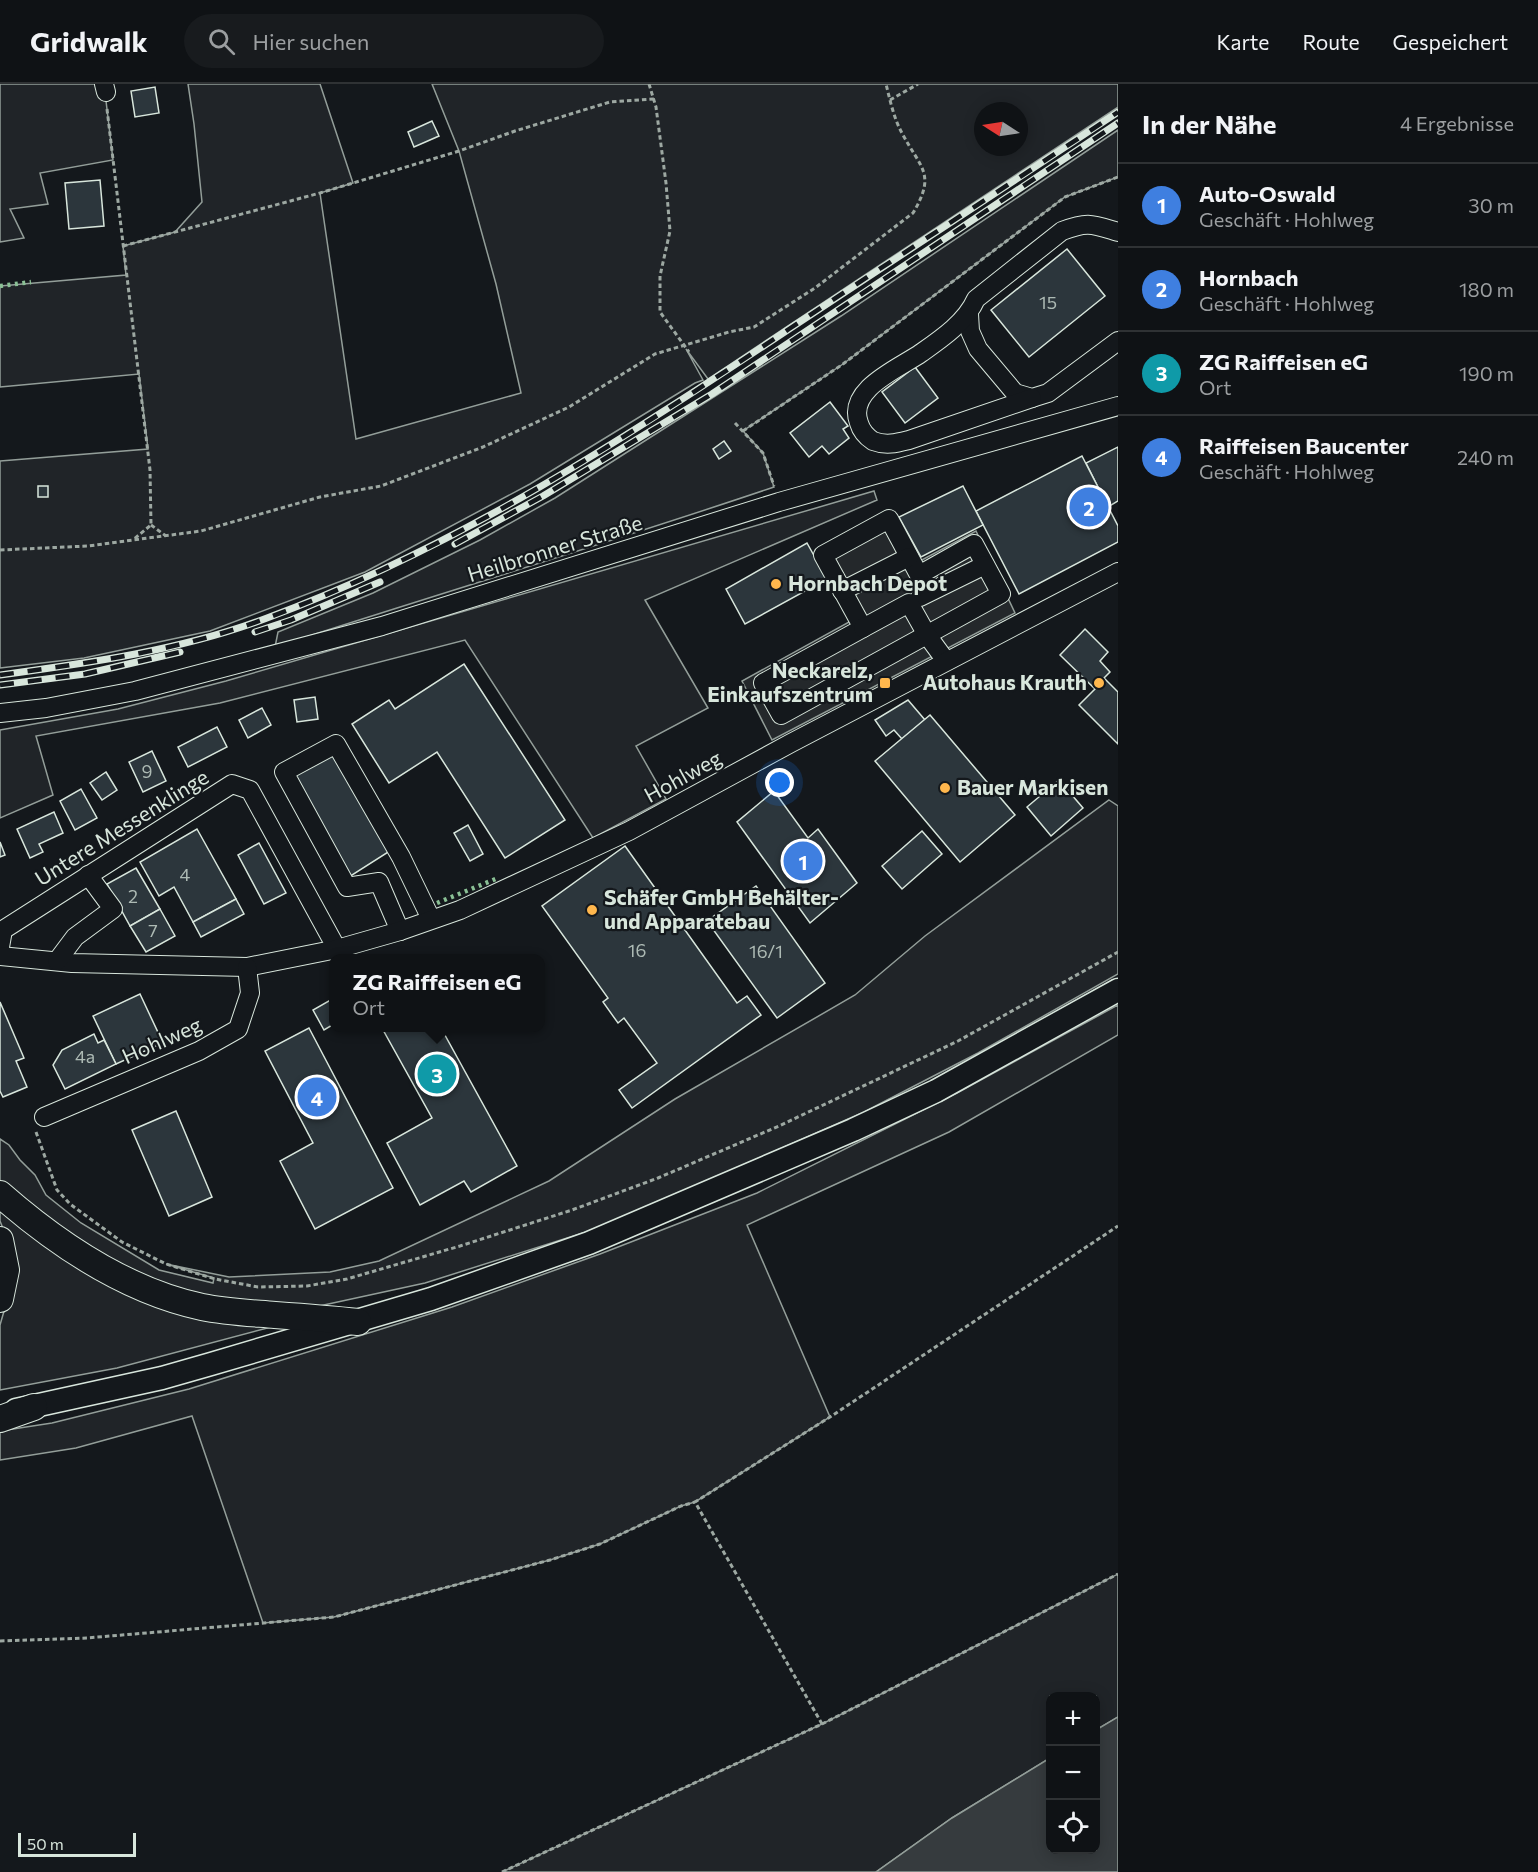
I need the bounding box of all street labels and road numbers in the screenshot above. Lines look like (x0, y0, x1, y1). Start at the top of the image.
street label: Heilbronner Straße (464, 509, 645, 586)
street label: Hohlweg (639, 744, 725, 807)
street label: Untere Messenklinge (30, 763, 213, 890)
street label: Hohlweg (118, 1011, 205, 1068)

